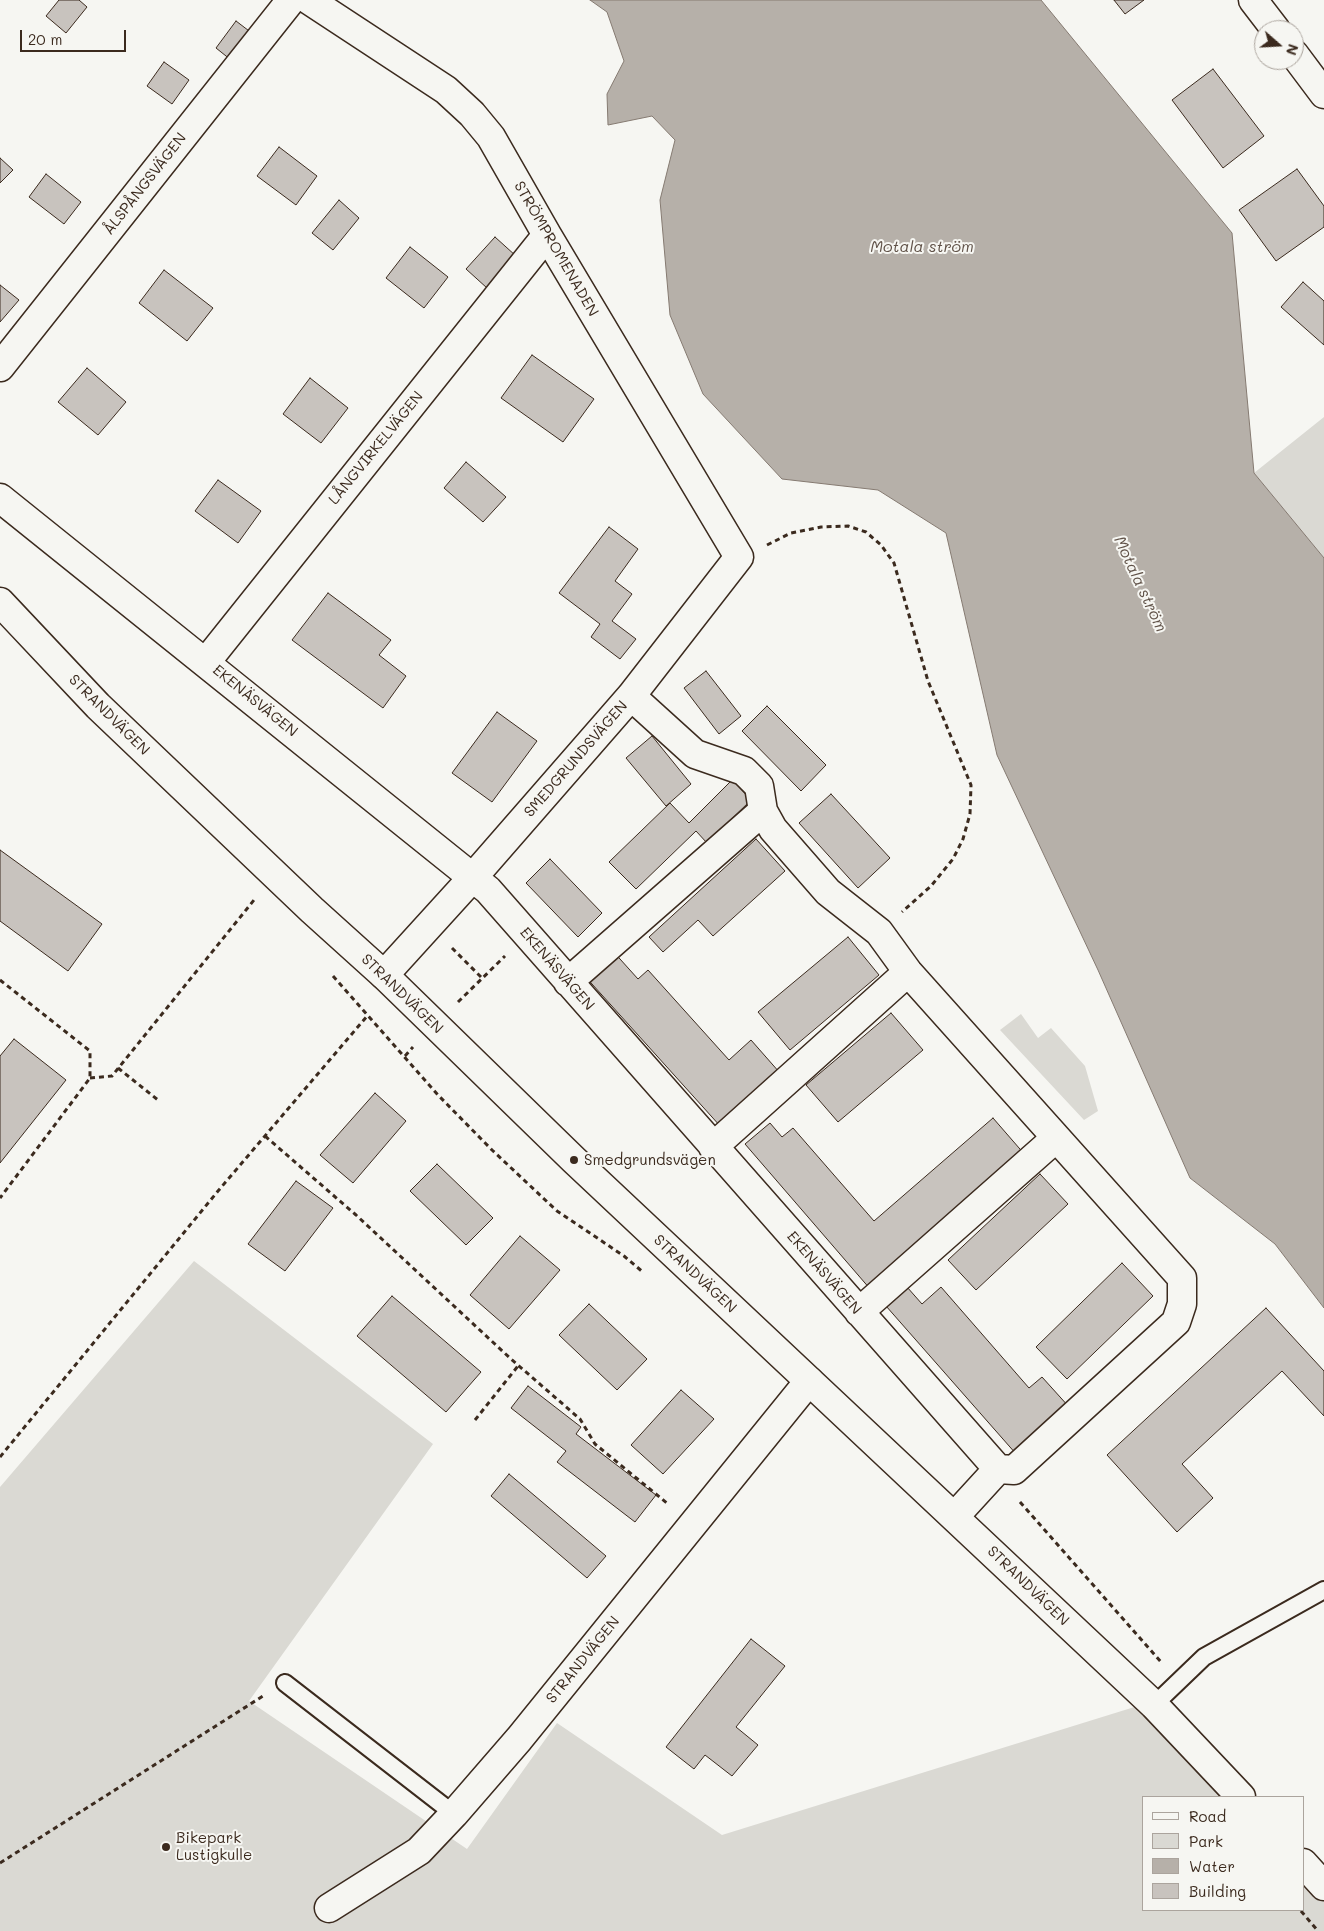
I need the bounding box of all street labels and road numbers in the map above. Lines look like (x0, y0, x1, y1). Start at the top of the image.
street label: ÅLSPÅNGSVÄGEN (100, 130, 190, 238)
street label: STRÖMPROMENADEN (510, 178, 602, 320)
street label: LÅNGVIRKELVÄGEN (325, 388, 427, 508)
street label: EKENÄSVÄGEN (209, 661, 301, 741)
street label: STRANDVÄGEN (65, 671, 153, 759)
street label: SMEDGRUNDSVÄGEN (521, 697, 631, 821)
street label: EKENÄSVÄGEN (516, 924, 598, 1014)
street label: STRANDVÄGEN (357, 950, 447, 1038)
street label: EKENÄSVÄGEN (783, 1228, 865, 1318)
street label: STRANDVÄGEN (650, 1231, 740, 1317)
street label: STRANDVÄGEN (983, 1542, 1073, 1630)
street label: STRANDVÄGEN (542, 1613, 624, 1707)

